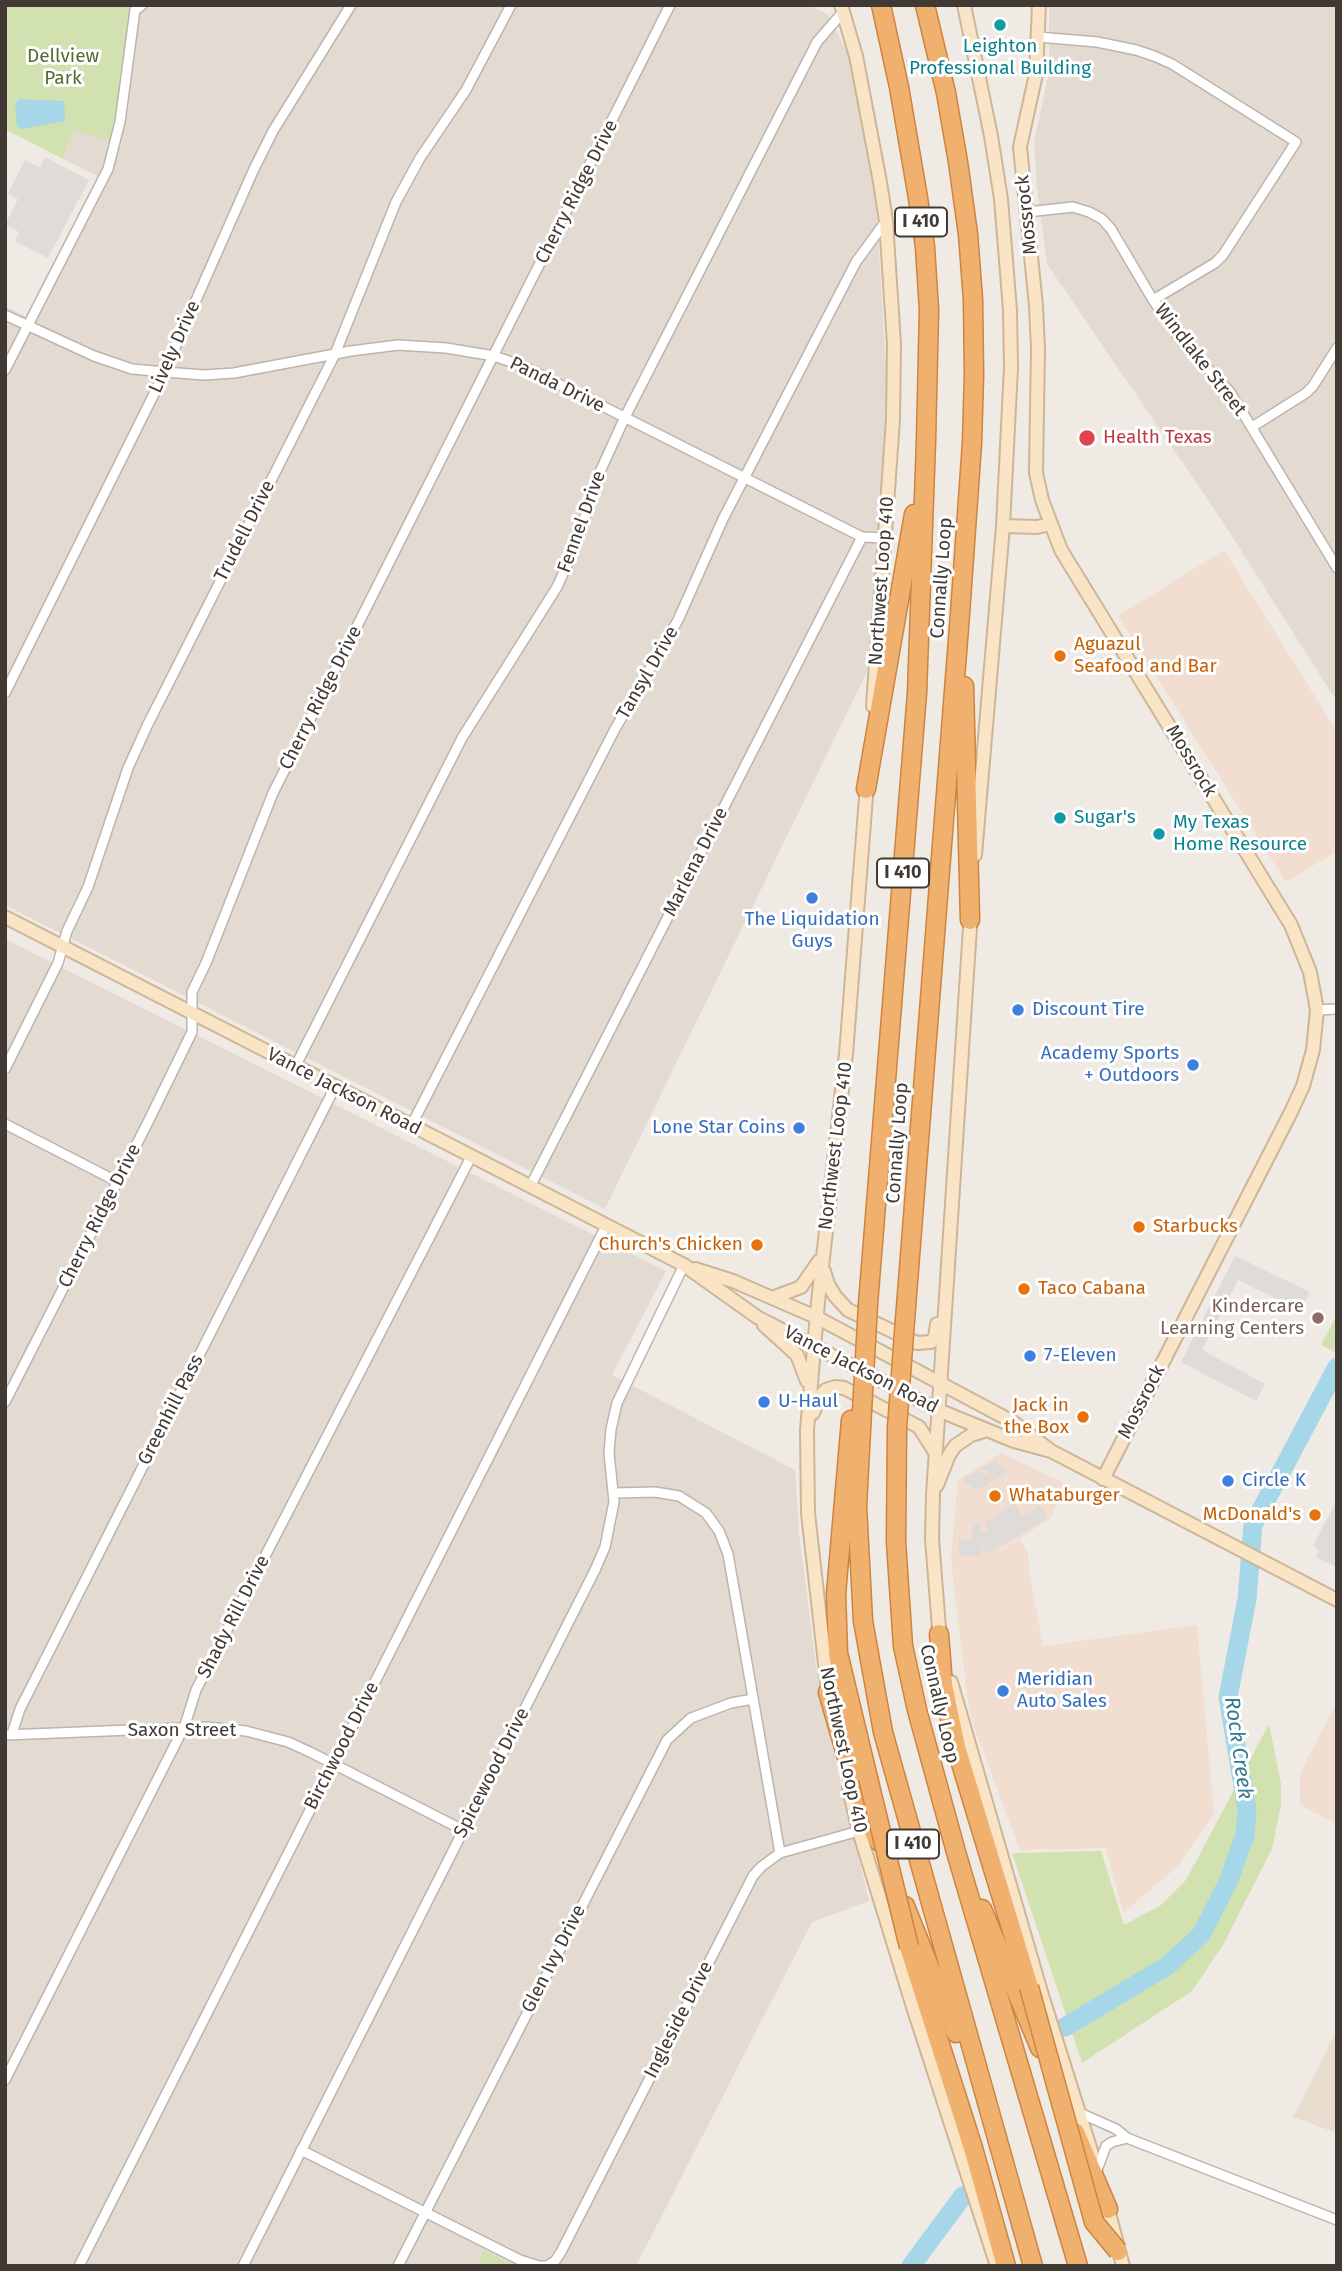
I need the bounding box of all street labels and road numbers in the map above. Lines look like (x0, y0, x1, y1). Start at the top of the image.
street label: Cherry Ridge Drive (531, 116, 623, 268)
street label: Mossrock (1011, 174, 1043, 256)
road number: I 410 (895, 208, 947, 236)
street label: Lively Drive (145, 297, 205, 397)
street label: Windlake Street (1149, 299, 1251, 421)
street label: Panda Drive (506, 352, 608, 418)
street label: Fennel Drive (553, 468, 611, 576)
street label: Trudell Drive (210, 477, 280, 585)
street label: Northwest Loop 410 (865, 496, 899, 666)
street label: Connally Loop (926, 517, 958, 639)
street label: Cherry Ridge Drive (275, 622, 367, 774)
street label: Tansyl Drive (612, 623, 684, 723)
street label: Mossrock (1161, 721, 1221, 801)
street label: Marlena Drive (659, 804, 733, 920)
road number: I 410 (877, 858, 929, 888)
street label: Vance Jackson Road (263, 1043, 425, 1141)
street label: Northwest Loop 410 (814, 1061, 858, 1231)
street label: Connally Loop (882, 1082, 914, 1204)
street label: Cherry Ridge Drive (54, 1140, 146, 1292)
street label: Vance Jackson Road (780, 1321, 942, 1419)
street label: Greenhill Pass (133, 1351, 209, 1469)
street label: Mossrock (1114, 1361, 1170, 1443)
street label: Shady Rill Drive (193, 1552, 275, 1682)
street label: Connally Loop (914, 1642, 964, 1766)
street label: Northwest Loop 410 (814, 1665, 872, 1835)
street label: Birchwood Drive (300, 1678, 384, 1814)
street label: Spicewood Drive (449, 1704, 535, 1842)
street label: Saxon Street (128, 1720, 236, 1742)
road number: I 410 (887, 1830, 939, 1858)
street label: Glen Ivy Drive (517, 1901, 591, 2017)
street label: Ingleside Drive (640, 1958, 718, 2082)

